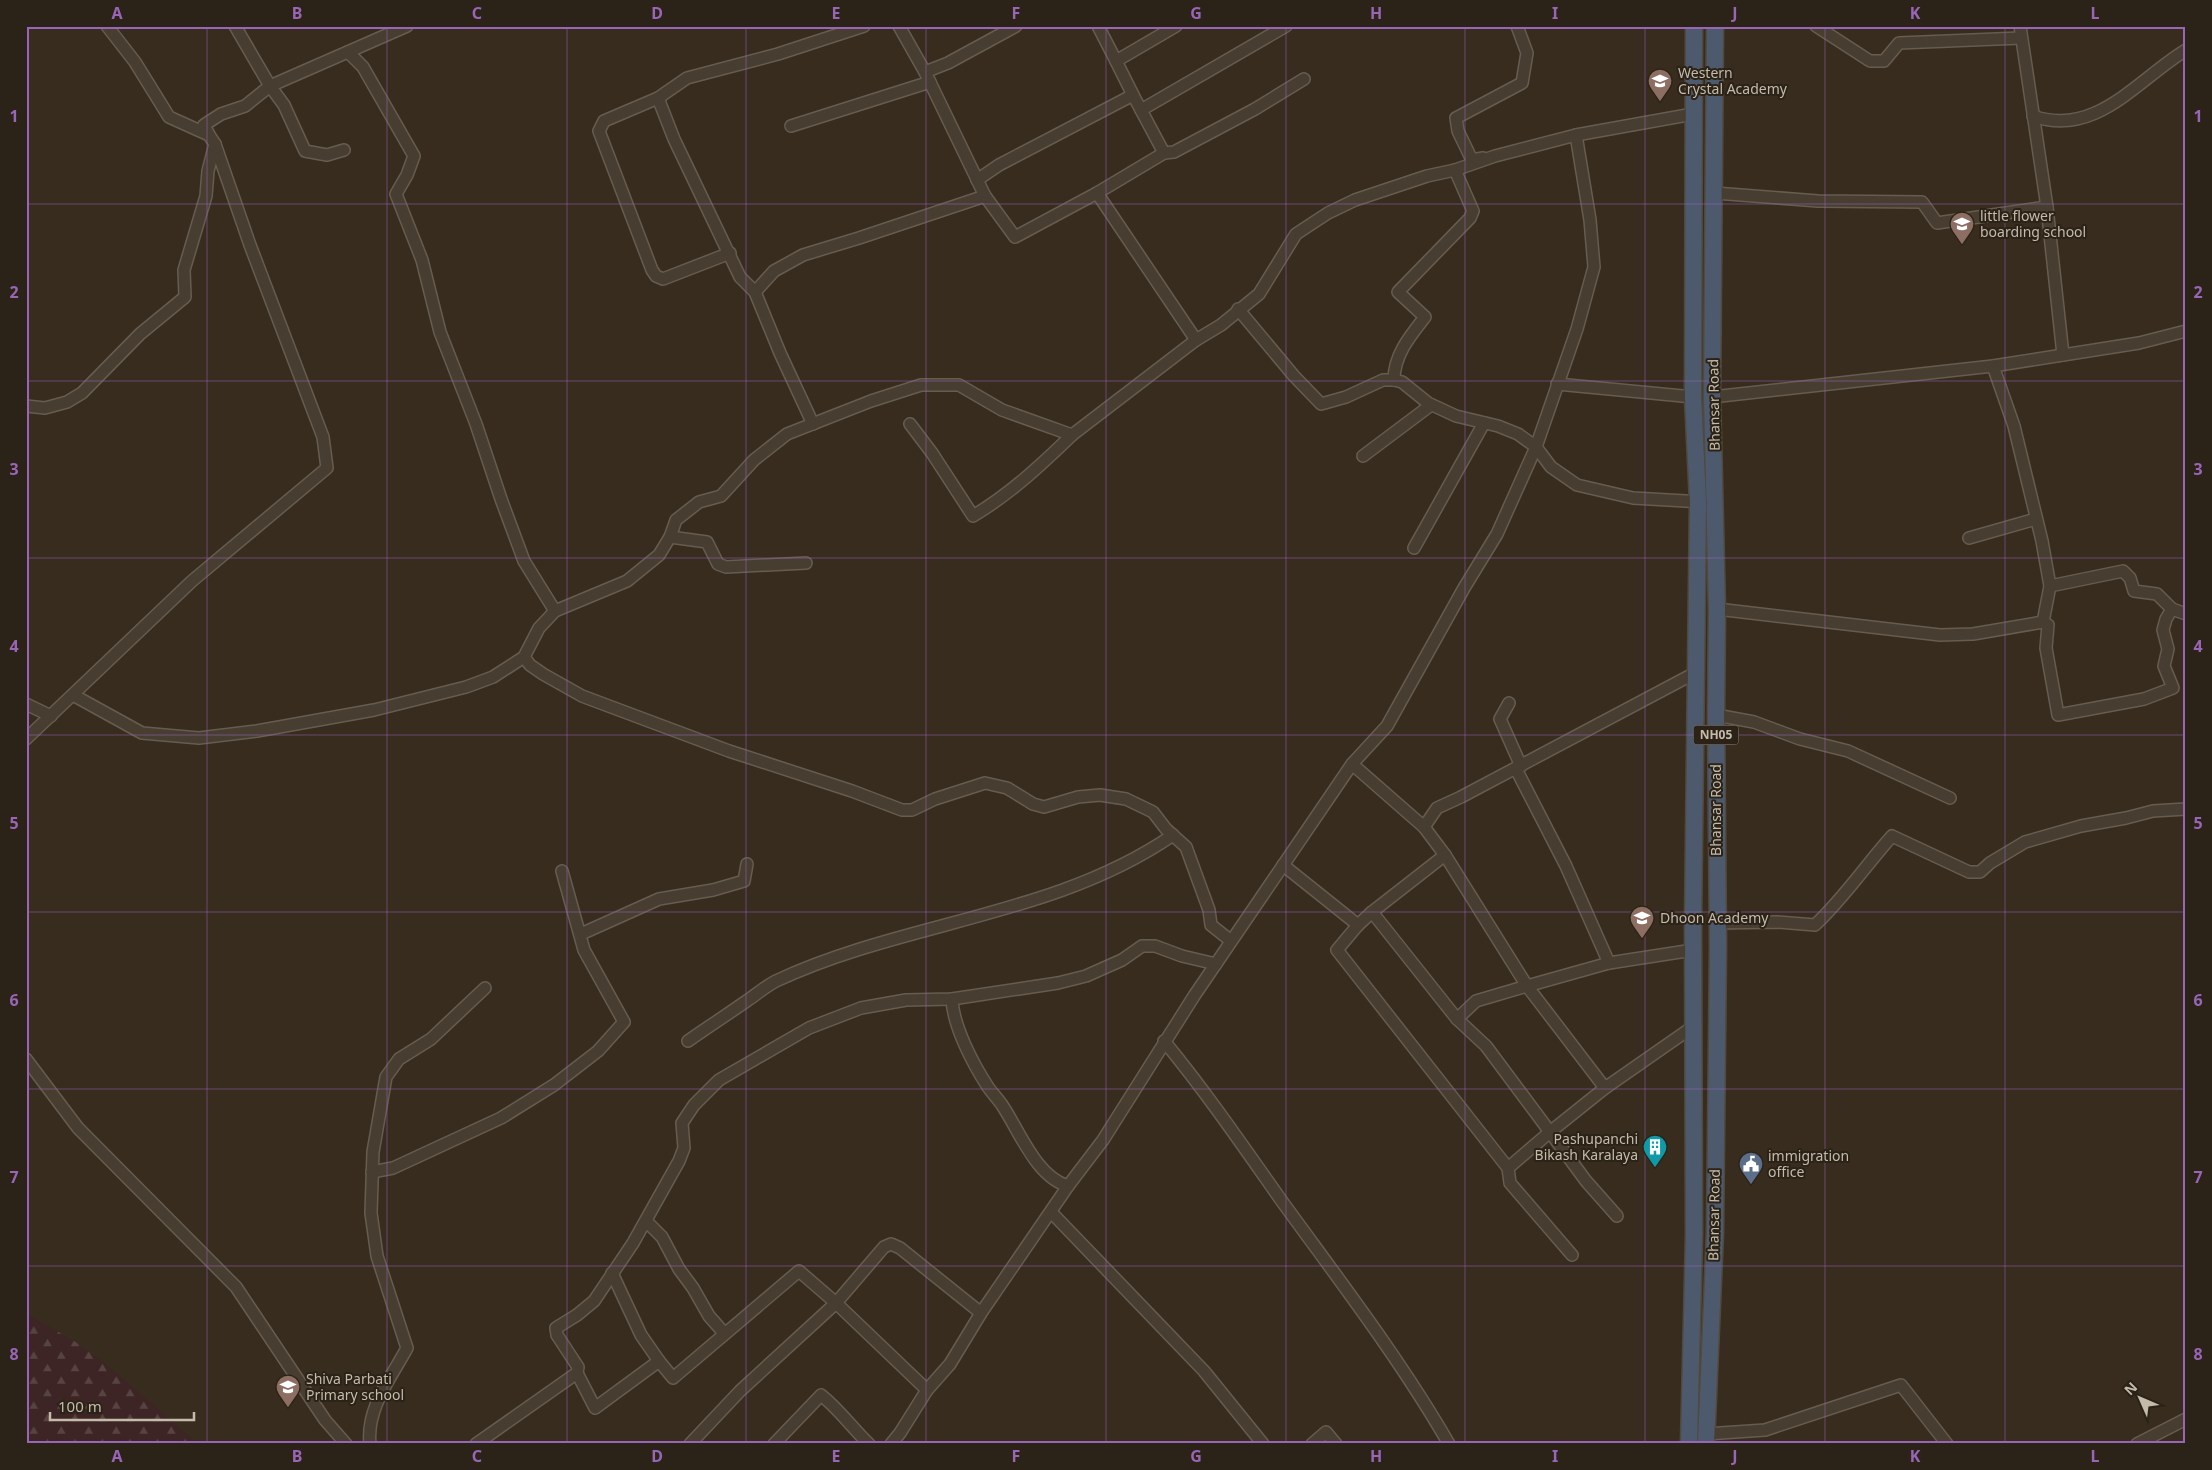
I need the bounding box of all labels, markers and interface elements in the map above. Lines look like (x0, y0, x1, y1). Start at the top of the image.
text: A (111, 2, 123, 24)
text: B (292, 2, 302, 24)
text: C (472, 2, 482, 24)
text: D (651, 2, 663, 24)
text: E (832, 2, 841, 24)
text: F (1012, 2, 1020, 24)
text: G (1190, 2, 1202, 24)
text: H (1370, 2, 1382, 24)
text: I (1552, 2, 1558, 24)
text: J (1730, 2, 1738, 24)
text: K (1910, 2, 1921, 24)
text: L (2091, 2, 2100, 24)
place label: Western Crystal Academy (1678, 63, 1788, 98)
school or university icon: Western Crystal Academy (1647, 68, 1673, 102)
text: 1 (9, 105, 19, 127)
text: 1 (2193, 105, 2203, 127)
place label: little flower boarding school (1980, 206, 2086, 241)
school or university icon: little flower boarding school (1949, 211, 1975, 245)
text: 2 (9, 281, 19, 303)
text: 2 (2193, 281, 2203, 303)
street label: Bhansar Road (1703, 359, 1724, 451)
text: 3 (9, 458, 19, 480)
text: 3 (2193, 458, 2203, 480)
text: 4 (9, 635, 19, 657)
text: 4 (2193, 635, 2203, 657)
road number: NH05 (1694, 726, 1738, 744)
street label: Bhansar Road (1706, 764, 1725, 856)
text: 5 (9, 812, 19, 834)
text: 5 (2193, 812, 2203, 834)
school or university icon: Dhoon Academy (1629, 905, 1655, 939)
place label: Dhoon Academy (1660, 908, 1769, 927)
text: 6 (9, 989, 19, 1011)
text: 6 (2193, 989, 2203, 1011)
place label: Pashupanchi Bikash Karalaya (1535, 1129, 1638, 1164)
building icon: Pashupanchi Bikash Karalaya (1642, 1134, 1668, 1168)
place label: immigration office (1768, 1146, 1849, 1181)
public building icon: immigration office (1738, 1151, 1764, 1185)
text: 7 (9, 1166, 19, 1188)
text: 7 (2193, 1166, 2203, 1188)
street label: Bhansar Road (1703, 1169, 1724, 1261)
text: 8 (9, 1343, 19, 1365)
text: 8 (2193, 1343, 2203, 1365)
place label: Shiva Parbati Primary school (306, 1369, 404, 1404)
north arrow (2114, 1372, 2164, 1422)
school or university icon: Shiva Parbati Primary school (275, 1374, 301, 1408)
text: N (2120, 1378, 2141, 1399)
scale bar (50, 1390, 194, 1422)
text: 100 m (58, 1396, 102, 1416)
text: A (111, 1445, 123, 1467)
text: B (292, 1445, 302, 1467)
text: C (472, 1445, 482, 1467)
text: D (651, 1445, 663, 1467)
text: E (832, 1445, 841, 1467)
text: F (1012, 1445, 1020, 1467)
text: G (1190, 1445, 1202, 1467)
text: H (1370, 1445, 1382, 1467)
text: I (1552, 1445, 1558, 1467)
text: J (1730, 1445, 1738, 1467)
text: K (1910, 1445, 1921, 1467)
text: L (2091, 1445, 2100, 1467)

